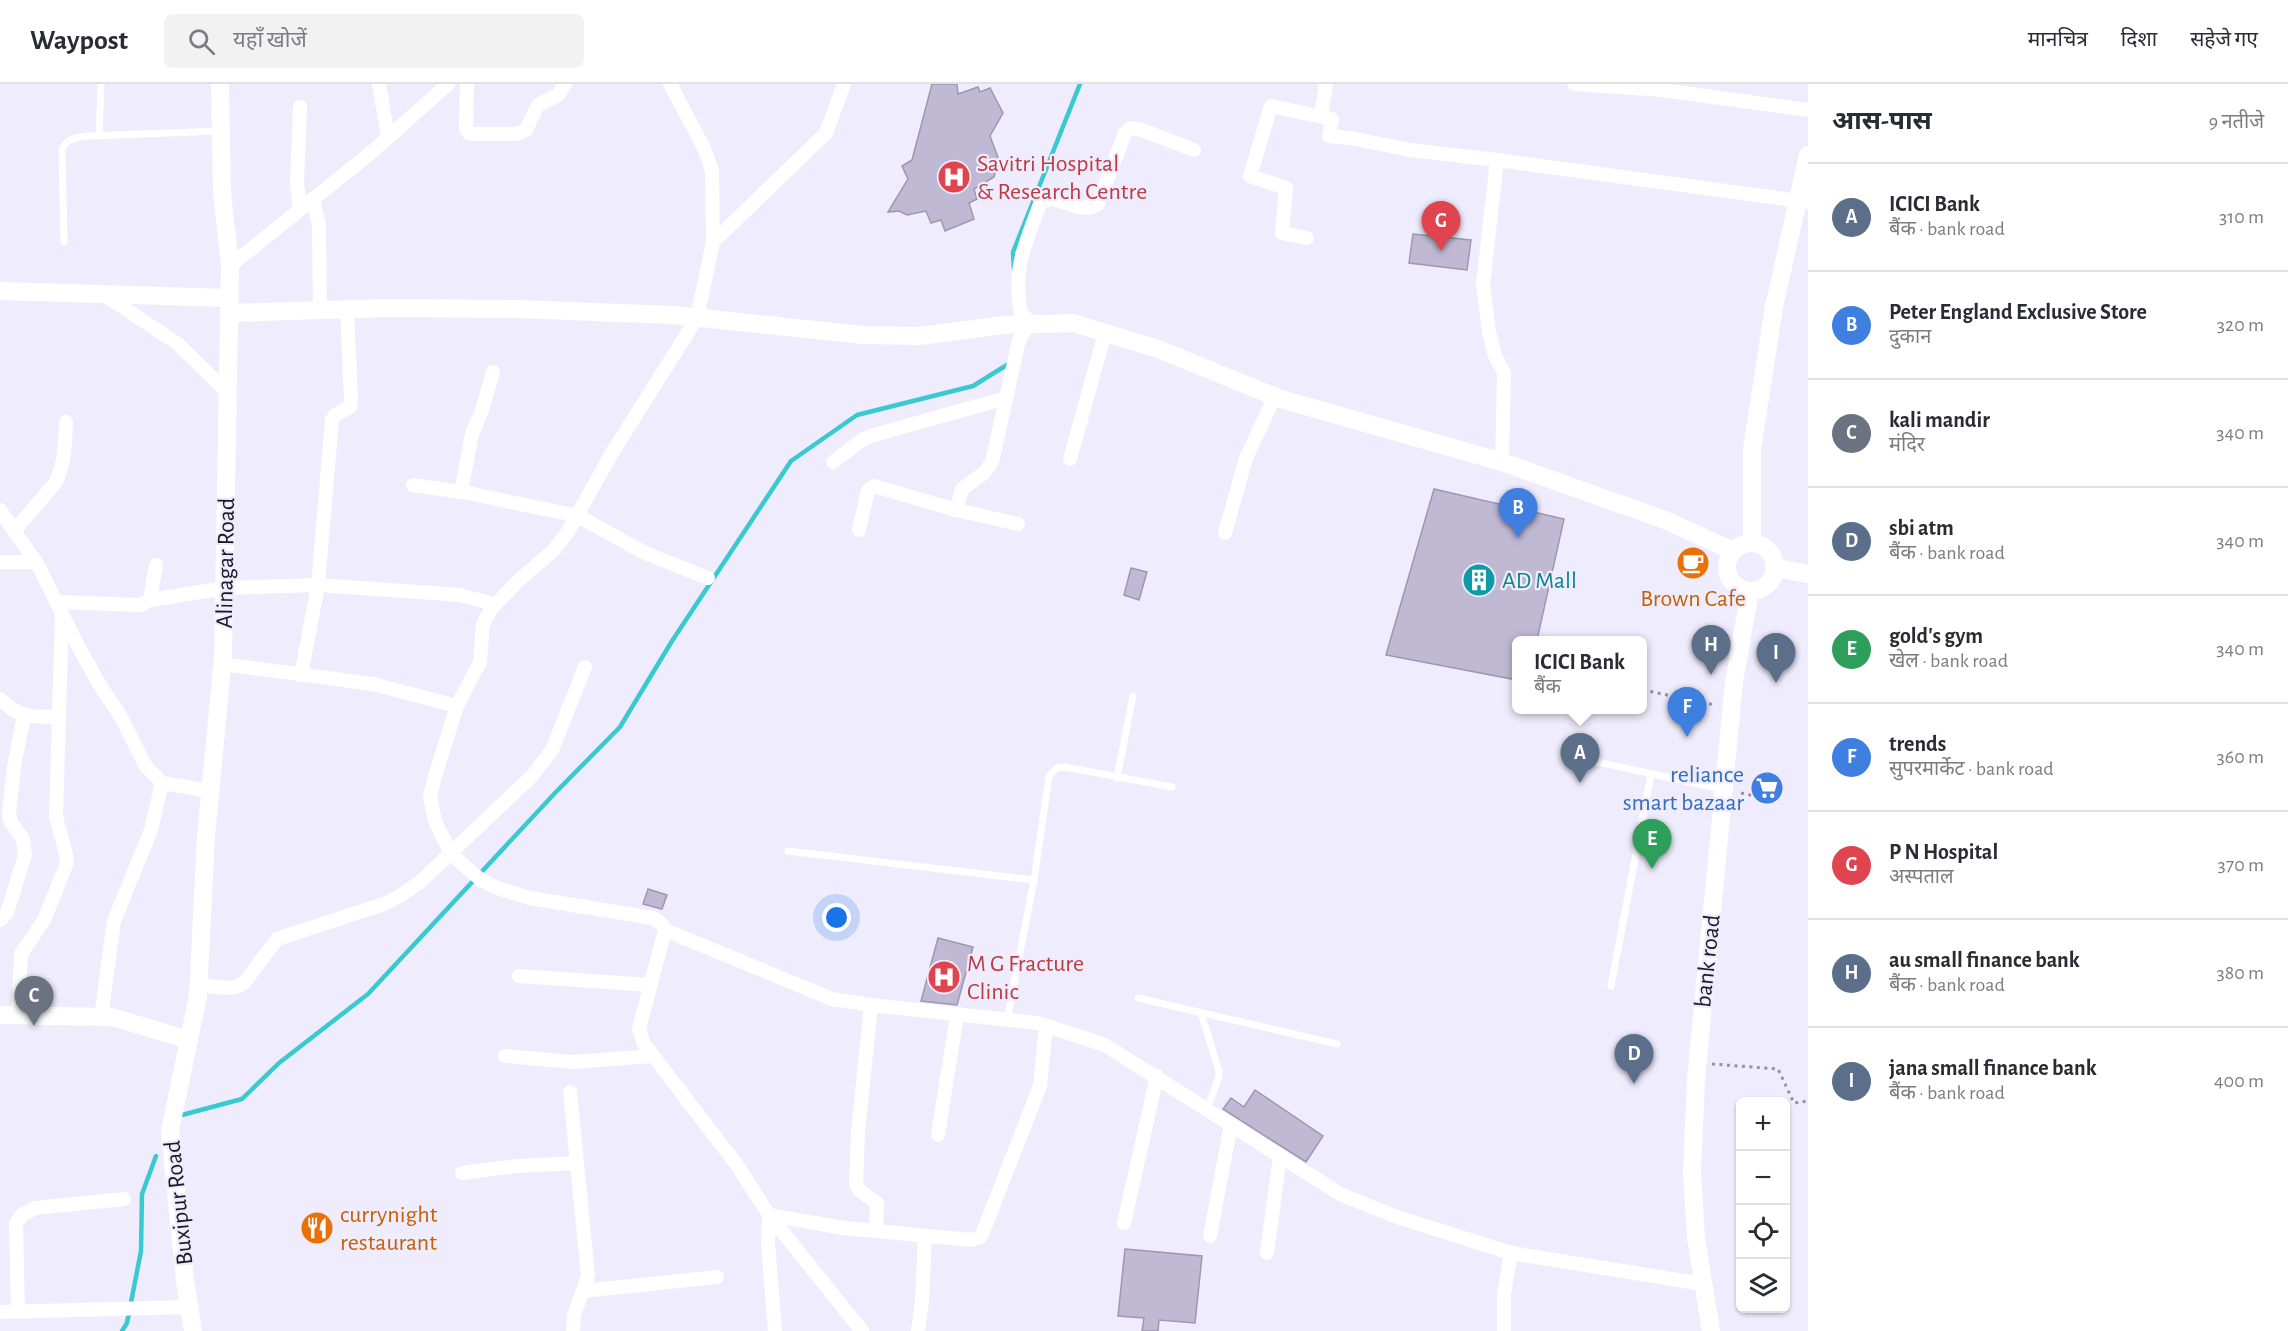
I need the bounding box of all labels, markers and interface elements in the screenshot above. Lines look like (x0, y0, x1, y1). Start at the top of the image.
search box (164, 14, 584, 68)
icon: search (185, 25, 218, 58)
text: Waypost (30, 27, 128, 55)
text: यहाँ खोजें (233, 29, 307, 51)
text: मानचित्र (2028, 29, 2088, 50)
text: दिशा (2121, 29, 2157, 50)
text: सहेजे गए (2190, 29, 2258, 50)
text: आस-पास (1832, 108, 1932, 134)
text: 9 नतीजे (2209, 112, 2264, 132)
place label: Savitri Hospital & Research Centre (977, 152, 1147, 204)
hospital icon: Savitri Hospital & Research Centre (936, 159, 972, 195)
text: ICICI Bank (1889, 193, 1980, 215)
pin: G (1422, 202, 1460, 251)
text: A (1846, 207, 1858, 227)
text: 310 m (2219, 207, 2264, 227)
text: बैंक · bank road (1889, 219, 2005, 239)
text: Peter England Exclusive Store (1889, 301, 2147, 323)
text: B (1846, 315, 1857, 335)
text: 320 m (2217, 315, 2264, 335)
text: दुकान (1889, 327, 1931, 347)
text: kali mandir (1889, 409, 1990, 431)
text: C (1846, 423, 1857, 443)
text: 340 m (2216, 423, 2264, 443)
text: मंदिर (1889, 435, 1925, 455)
pin: B (1498, 488, 1538, 538)
street label: Alinagar Road (213, 497, 239, 629)
text: sbi atm (1889, 517, 1954, 539)
text: D (1845, 531, 1858, 551)
text: 340 m (2216, 531, 2264, 551)
text: बैंक · bank road (1889, 543, 2005, 563)
cafe icon: Brown Cafe (1675, 545, 1711, 581)
building icon: AD Mall (1461, 562, 1497, 598)
place label: AD Mall (1502, 569, 1577, 593)
place label: Brown Cafe (1640, 587, 1746, 611)
text: gold's gym (1889, 625, 1983, 647)
pin: H (1692, 626, 1730, 675)
pin: I (1756, 634, 1796, 683)
popup (1512, 636, 1647, 714)
text: E (1846, 639, 1857, 659)
text: 340 m (2216, 639, 2264, 659)
text: ICICI Bank (1534, 651, 1625, 673)
text: खेल · bank road (1889, 651, 2008, 671)
text: बैंक (1534, 677, 1561, 697)
pin: F (1668, 688, 1706, 737)
text: trends (1889, 733, 1946, 755)
pin: A (1560, 734, 1600, 783)
text: F (1847, 747, 1856, 767)
text: 360 m (2217, 747, 2264, 767)
text: सुपरमार्केट · bank road (1889, 759, 2054, 779)
place label: reliance smart bazaar (1623, 763, 1744, 815)
supermarket icon: reliance smart bazaar (1749, 770, 1785, 806)
pin: E (1632, 820, 1672, 869)
text: P N Hospital (1889, 841, 1998, 863)
text: G (1846, 855, 1857, 875)
text: 370 m (2218, 855, 2264, 875)
text: अस्पताल (1889, 867, 1954, 887)
your location (822, 903, 851, 932)
street label: bank road (1691, 913, 1725, 1009)
text: au small finance bank (1889, 949, 2080, 971)
place label: M G Fracture Clinic (967, 952, 1084, 1004)
hospital icon: M G Fracture Clinic (926, 959, 962, 995)
text: H (1845, 963, 1858, 983)
text: 380 m (2216, 963, 2264, 983)
text: बैंक · bank road (1889, 975, 2005, 995)
pin: C (15, 976, 54, 1026)
pin: D (1614, 1034, 1654, 1084)
text: jana small finance bank (1889, 1057, 2097, 1079)
text: I (1849, 1071, 1854, 1091)
text: 400 m (2214, 1071, 2264, 1091)
text: बैंक · bank road (1889, 1083, 2005, 1103)
map controls (1736, 1097, 1790, 1313)
button: + (1736, 1097, 1790, 1151)
street label: Buxipur Road (161, 1139, 197, 1266)
button: − (1736, 1151, 1790, 1205)
place label: currynight restaurant (340, 1203, 438, 1255)
button: locate (1736, 1205, 1790, 1259)
restaurant icon: currynight restaurant (299, 1210, 335, 1246)
button: layers (1736, 1259, 1790, 1313)

